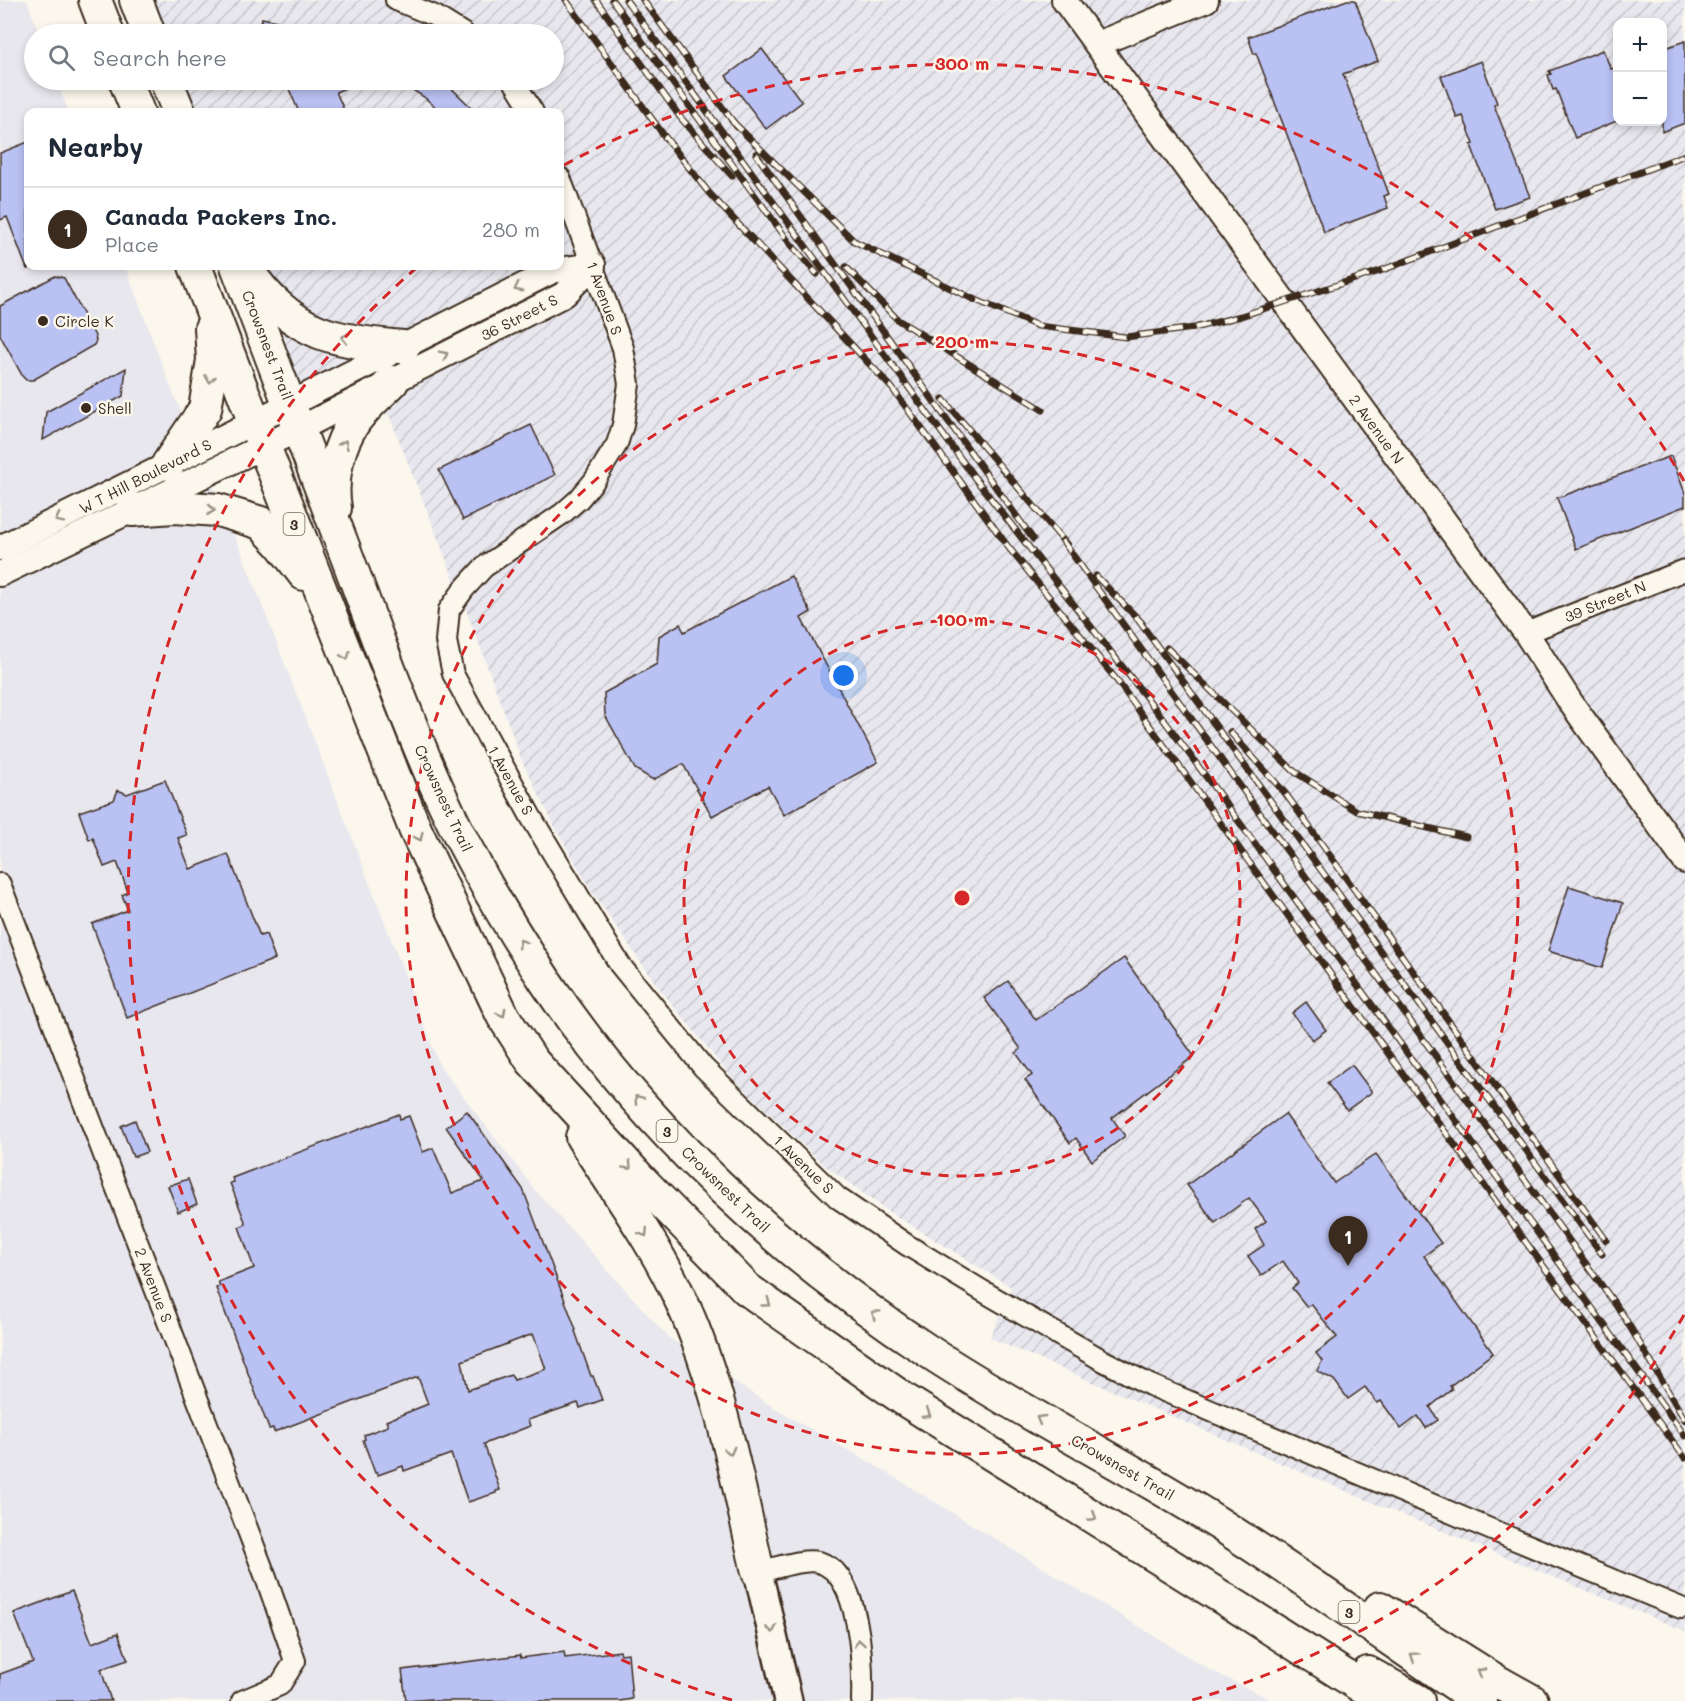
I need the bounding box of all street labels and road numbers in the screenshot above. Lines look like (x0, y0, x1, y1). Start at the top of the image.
street label: 1 Avenue S (582, 259, 628, 337)
street label: Crowsnest Trail (238, 287, 298, 403)
street label: 36 Street S (477, 289, 561, 345)
street label: 2 Avenue N (1345, 390, 1409, 468)
street label: W T Hill Boulevard S (76, 434, 214, 518)
road number: 3 (284, 513, 304, 535)
street label: 39 Street N (1561, 576, 1649, 626)
street label: Crowsnest Trail (410, 741, 478, 855)
street label: 1 Avenue S (484, 742, 538, 818)
road number: 3 (656, 1120, 678, 1142)
street label: 1 Avenue S (769, 1130, 839, 1198)
street label: Crowsnest Trail (677, 1142, 775, 1236)
street label: 2 Avenue S (131, 1245, 177, 1325)
street label: Crowsnest Trail (1068, 1429, 1178, 1505)
road number: 3 (1338, 1601, 1360, 1623)

